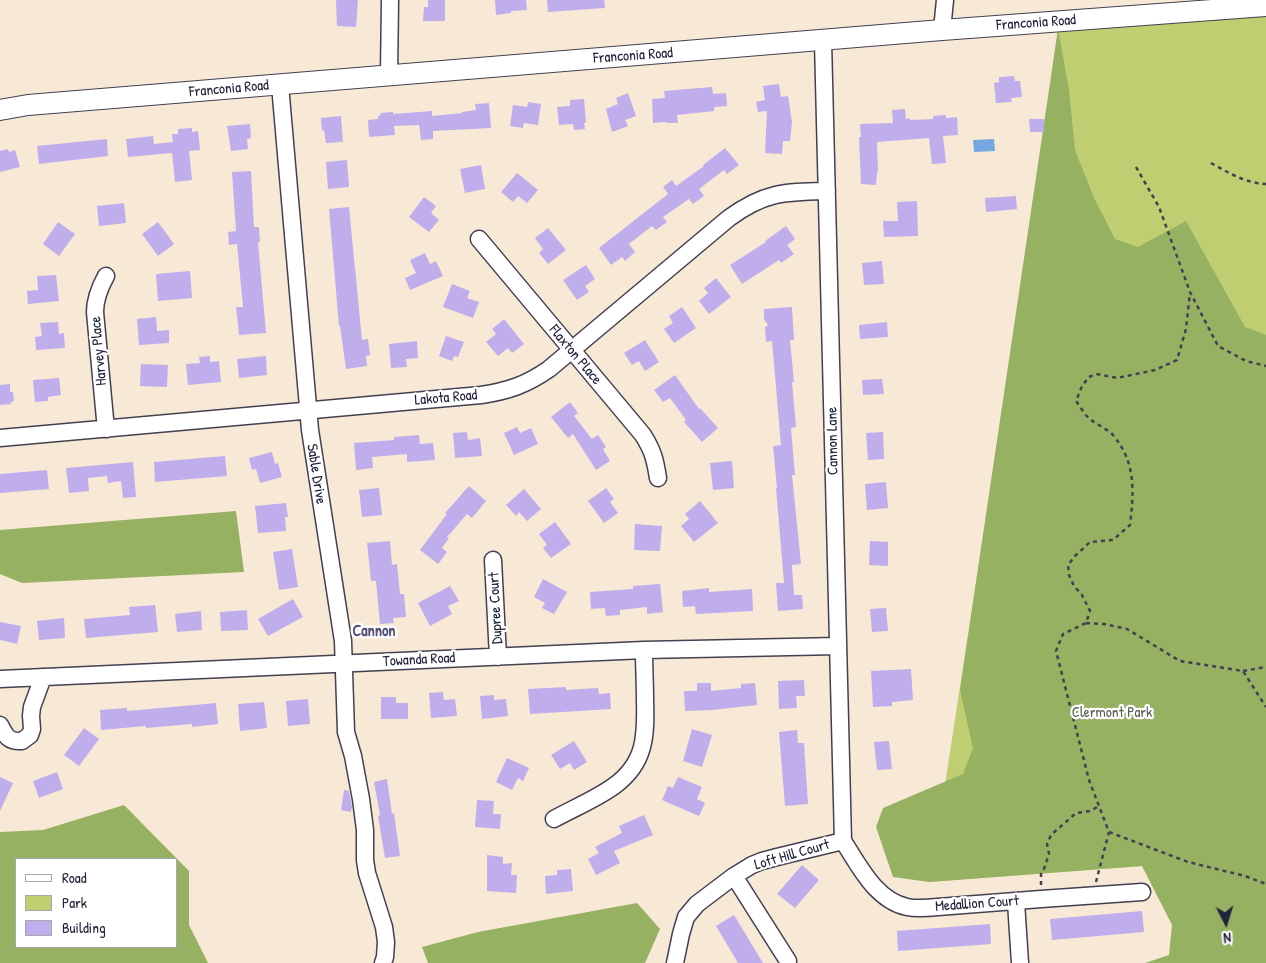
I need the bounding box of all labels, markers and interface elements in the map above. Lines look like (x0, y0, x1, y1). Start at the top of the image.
street label: Franconia Road (995, 11, 1077, 35)
street label: Franconia Road (592, 44, 674, 68)
street label: Franconia Road (188, 77, 270, 101)
street label: Harvey Place (87, 316, 111, 386)
street label: Flaxton Place (545, 321, 605, 389)
street label: Lakota Road (414, 386, 478, 410)
street label: Cannon Lane (823, 407, 843, 475)
street label: Sable Drive (302, 443, 330, 505)
street label: Dupree Court (485, 572, 507, 644)
district label: Cannon (352, 622, 396, 642)
street label: Towanda Road (382, 649, 456, 671)
park label: Clermont Park (1072, 704, 1152, 722)
street label: Loft Hill Court (752, 836, 832, 874)
legend (15, 858, 178, 948)
text: Road (62, 867, 87, 888)
text: Park (62, 892, 87, 913)
street label: Medallion Court (935, 892, 1019, 916)
north arrow (1201, 898, 1251, 948)
text: Building (62, 917, 106, 938)
text: N (1223, 929, 1232, 948)

